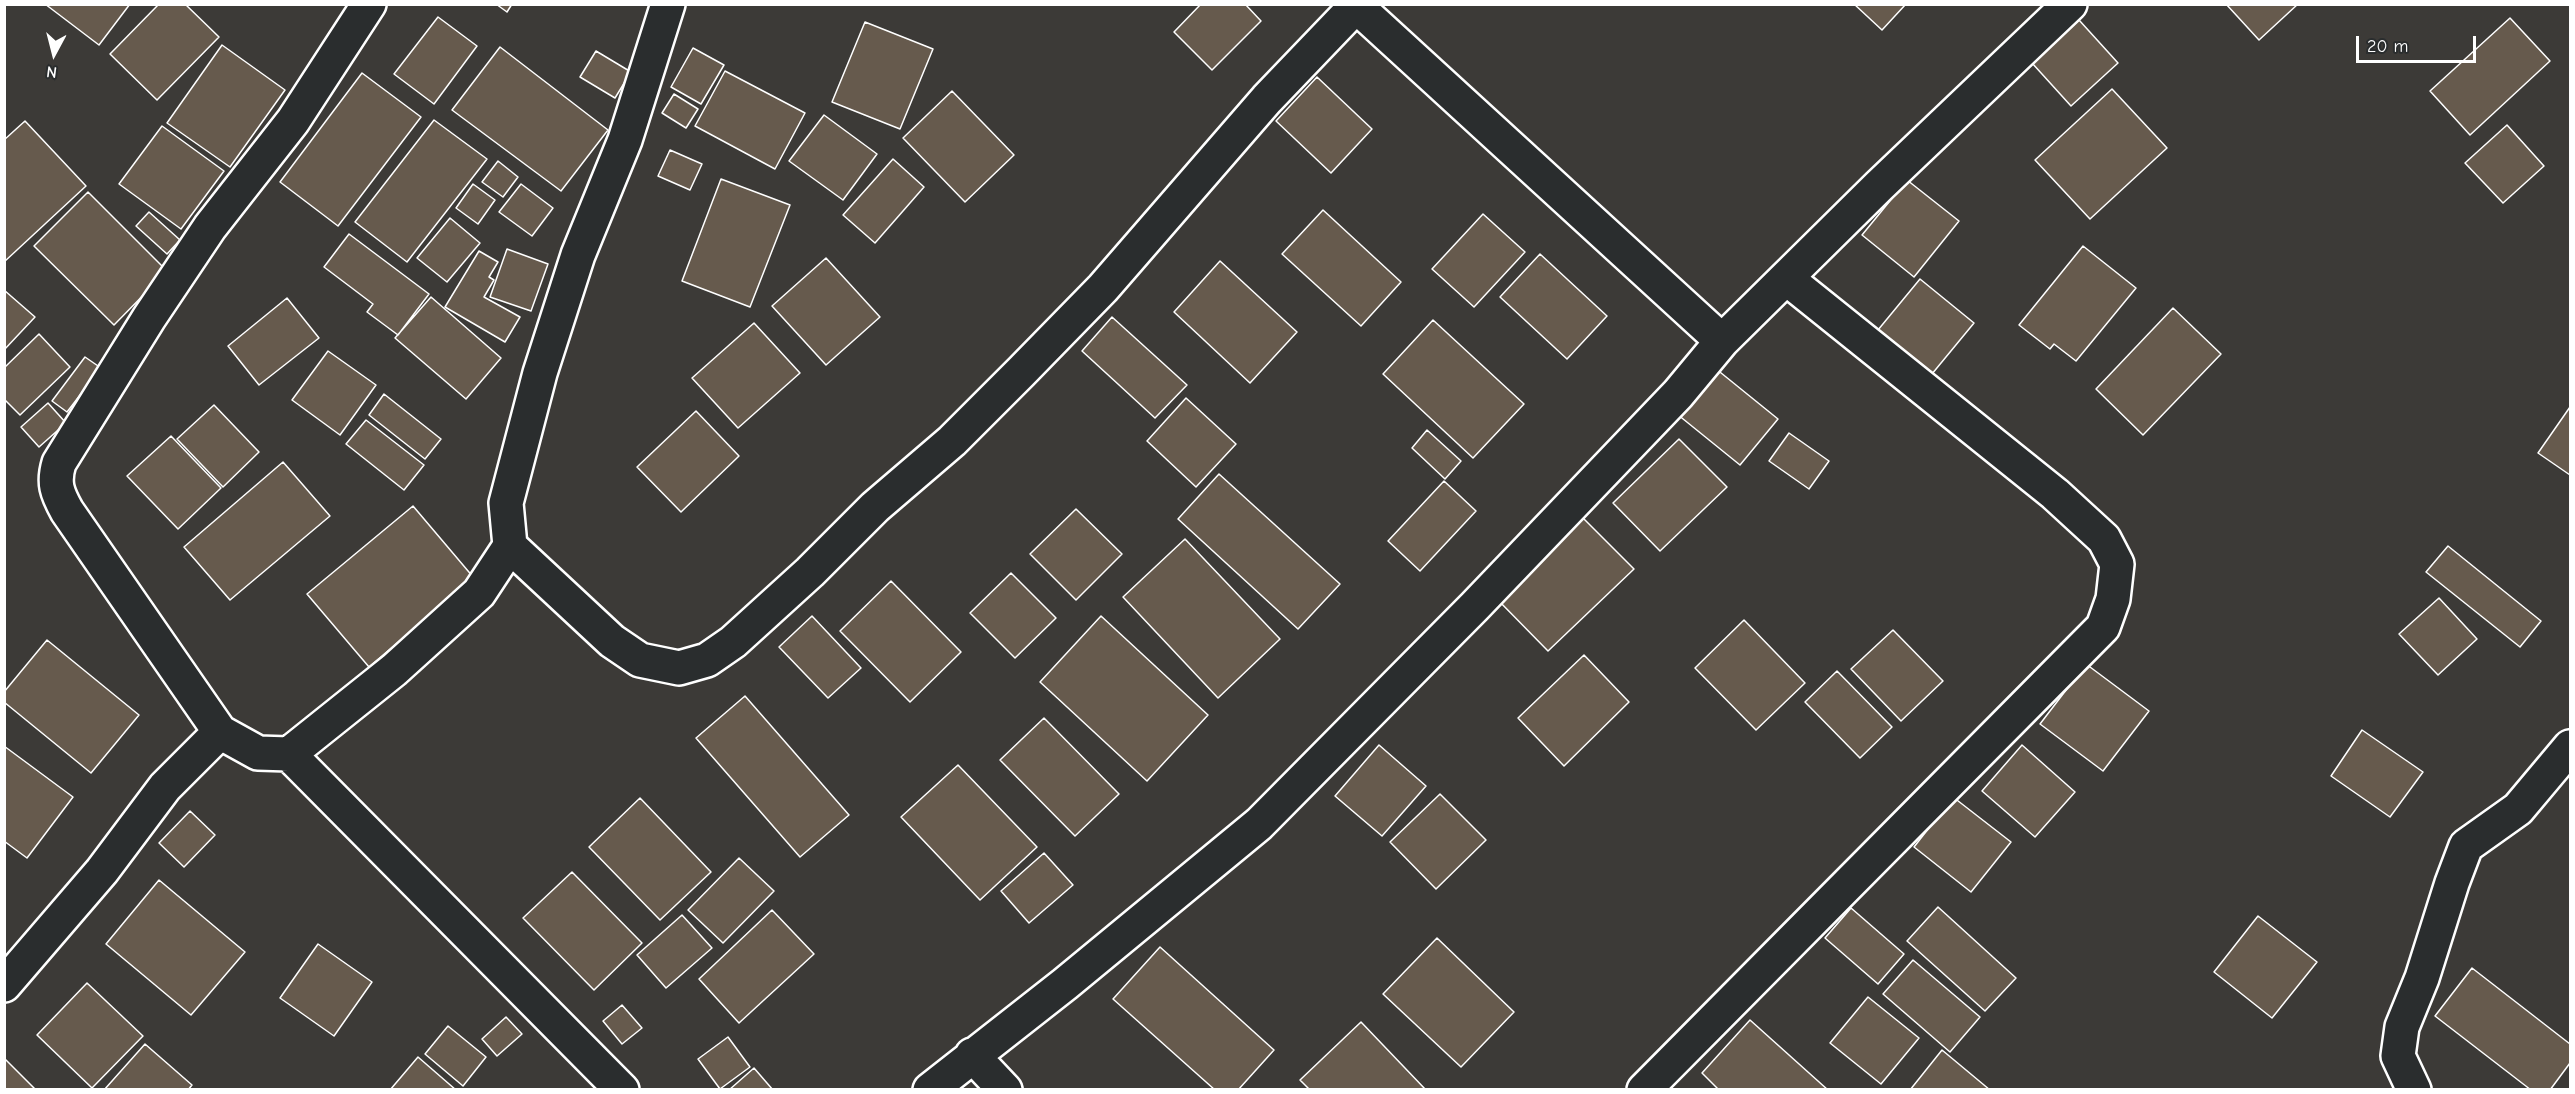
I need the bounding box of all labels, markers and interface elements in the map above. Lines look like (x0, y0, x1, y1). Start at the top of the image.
north arrow (24, 24, 84, 84)
scale bar (2359, 24, 2479, 62)
text: 20 m (2367, 36, 2408, 57)
text: N (46, 62, 58, 81)

